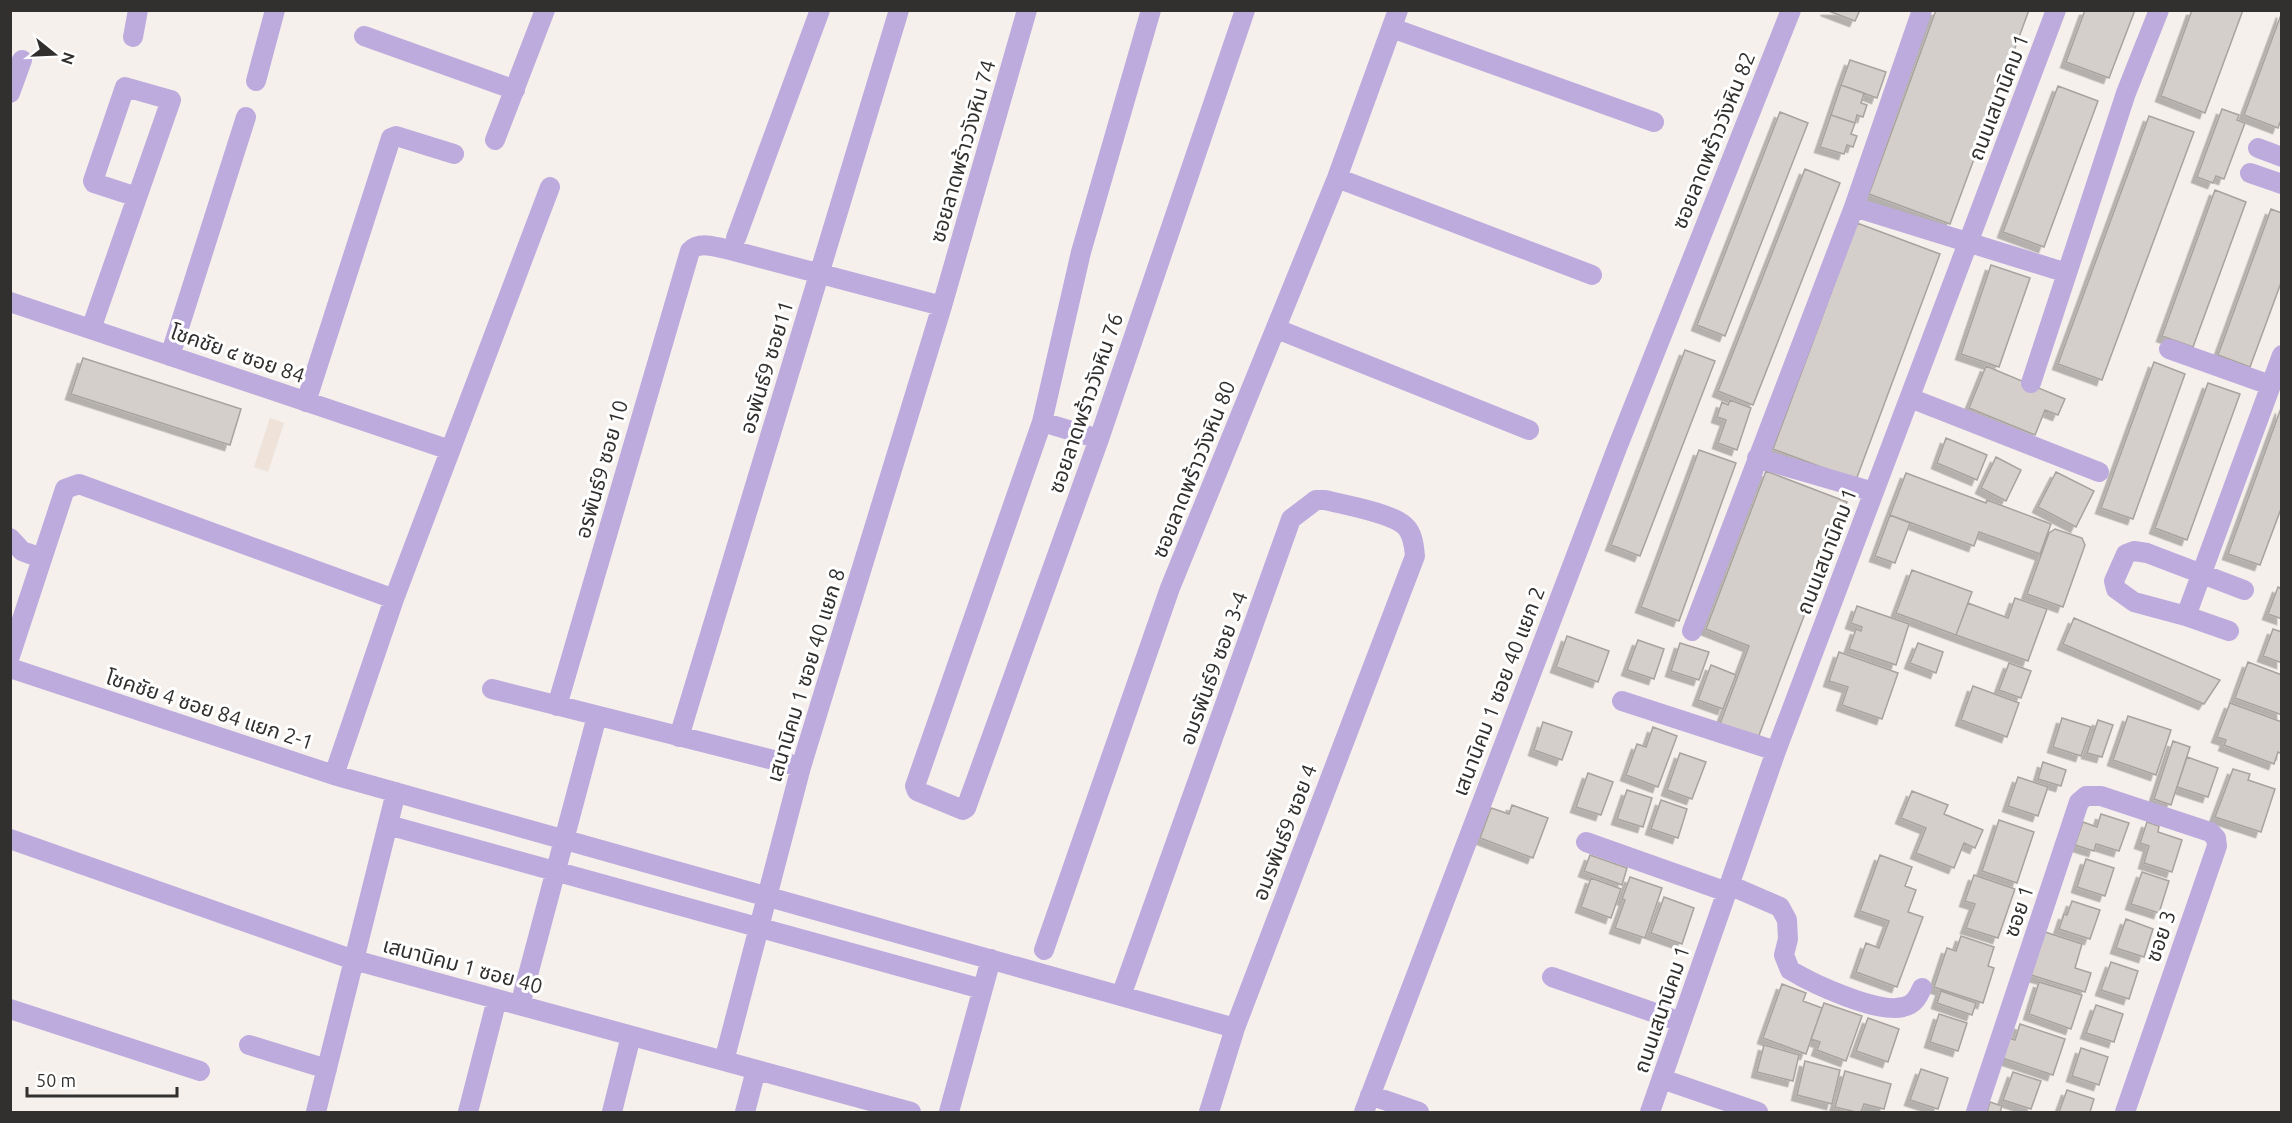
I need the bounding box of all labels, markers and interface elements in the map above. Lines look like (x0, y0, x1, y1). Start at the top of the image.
north arrow (24, 24, 84, 84)
street label: ถนนเสนานิคม 1 (1963, 31, 2033, 163)
street label: ซอยลาดพร้าววังหิน 82 (1667, 48, 1759, 232)
text: N (58, 50, 79, 67)
street label: ซอยลาดพร้าววังหิน 74 (924, 57, 1000, 245)
street label: อรพันธ์9 ซอย11 (734, 298, 798, 436)
street label: ซอยลาดพร้าววังหิน 76 (1043, 310, 1127, 496)
street label: โชคชัย ๔ ซอย 84 (168, 319, 308, 387)
street label: ซอยลาดพร้าววังหิน 80 (1147, 377, 1239, 561)
street label: อรพันธ์9 ซอย 10 (570, 397, 632, 541)
street label: ถนนเสนานิคม 1 (1791, 485, 1861, 617)
street label: เสนานิคม 1 ซอย 40 แยก 8 (761, 565, 849, 785)
street label: เสนานิคม 1 ซอย 40 แยก 2 (1447, 583, 1549, 799)
street label: อมรพันธ์9 ซอย 3-4 (1174, 588, 1252, 748)
street label: โชคชัย 4 ซอย 84 แยก 2-1 (103, 664, 317, 754)
street label: อมรพันธ์9 ซอย 4 (1247, 761, 1321, 903)
street label: ซอย 1 (1998, 882, 2038, 940)
street label: ซอย 3 (2140, 907, 2180, 965)
street label: เสนานิคม 1 ซอย 40 (381, 932, 545, 998)
street label: ถนนเสนานิคม 1 (1628, 942, 1694, 1076)
scale bar (27, 1060, 177, 1098)
text: 50 m (36, 1070, 76, 1090)

